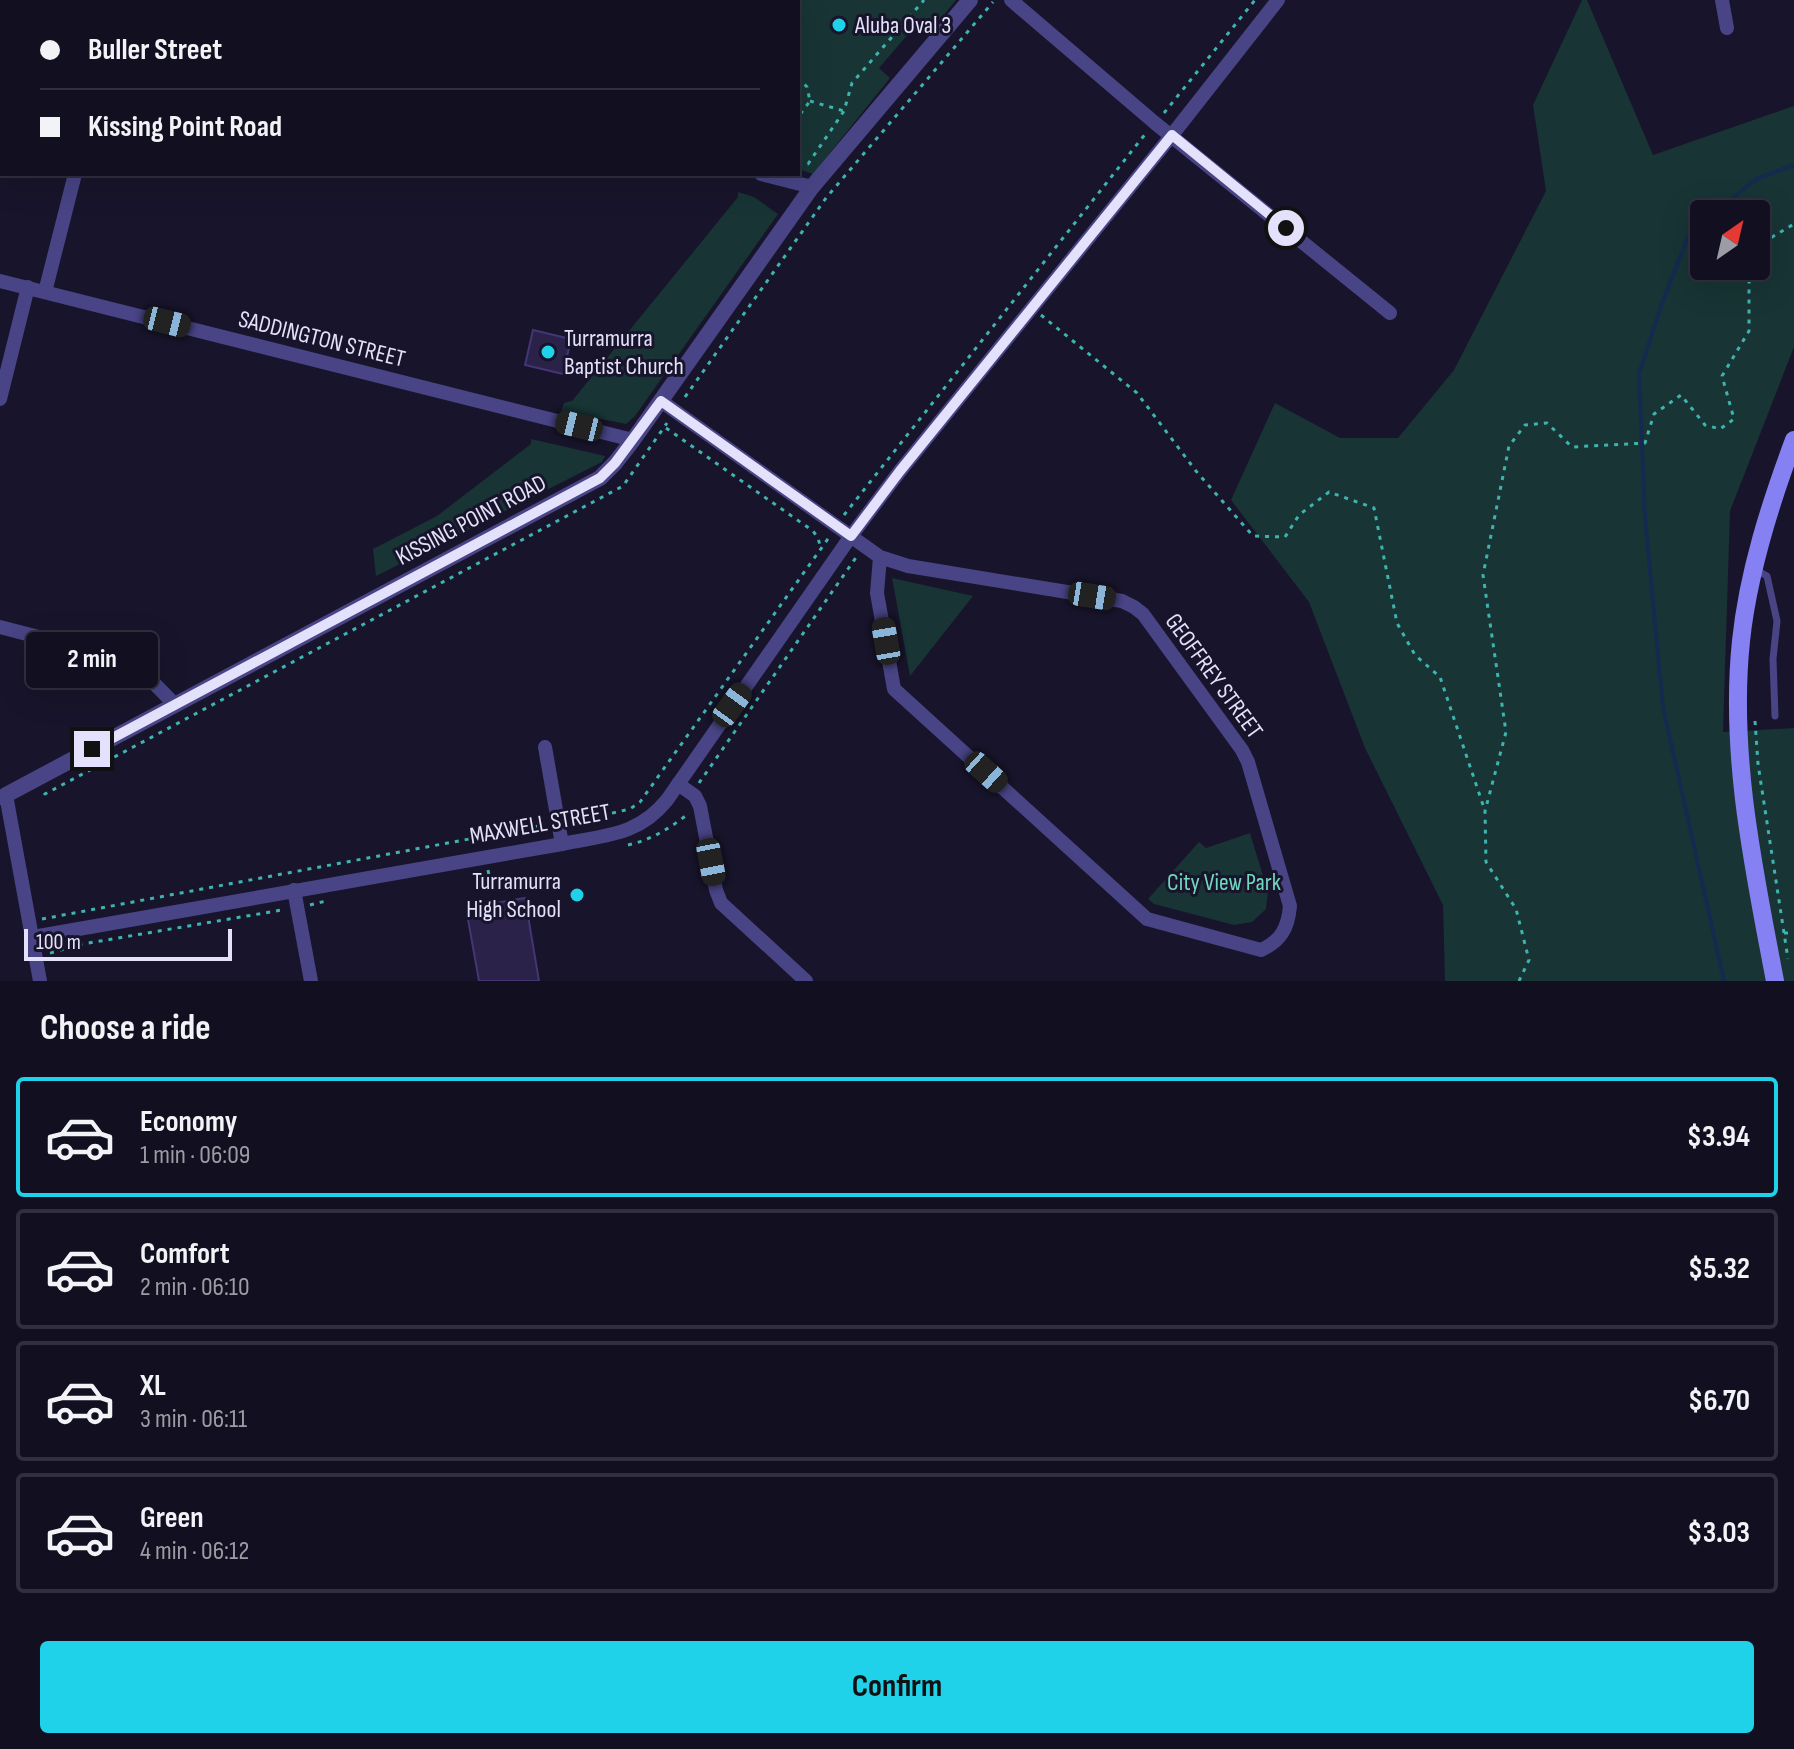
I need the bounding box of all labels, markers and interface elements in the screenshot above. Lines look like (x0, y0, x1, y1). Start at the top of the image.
place label: Aluba Oval 3 (854, 11, 951, 40)
marker: Aluba Oval 3 (830, 16, 848, 34)
text: Buller Street (88, 32, 222, 68)
text: Kissing Point Road (88, 109, 282, 145)
north arrow (1690, 200, 1770, 280)
map controls (1690, 200, 1770, 280)
route start (1268, 210, 1304, 246)
street label: SADDINGTON STREET (236, 304, 409, 374)
car (141, 305, 193, 339)
place label: Turramurra Baptist Church (564, 324, 684, 381)
marker: Turramurra Baptist Church (539, 343, 557, 361)
car (553, 409, 605, 443)
street label: KISSING POINT ROAD (391, 468, 551, 572)
car (1066, 580, 1118, 612)
street label: GEOFFREY STREET (1159, 608, 1269, 744)
car (870, 615, 902, 667)
callout: 2 min (26, 633, 158, 689)
text: 2 min (67, 644, 117, 675)
car (708, 679, 756, 731)
route end (74, 731, 110, 767)
car (960, 747, 1012, 797)
street label: MAXWELL STREET (467, 797, 613, 851)
car (695, 836, 727, 888)
place label: Turramurra High School (466, 867, 561, 924)
park label: City View Park (1167, 868, 1281, 897)
marker: Turramurra High School (568, 886, 586, 904)
scale bar (24, 925, 232, 961)
text: 100 m (36, 929, 81, 956)
text: Choose a ride (40, 1007, 211, 1050)
icon: car (44, 1101, 116, 1173)
text: Economy (140, 1104, 237, 1140)
text: $3.94 (1687, 1119, 1750, 1155)
text: 1 min · 06:09 (140, 1140, 250, 1171)
icon: car (44, 1233, 116, 1305)
text: Comfort (140, 1236, 230, 1272)
text: $5.32 (1688, 1251, 1750, 1287)
text: 2 min · 06:10 (140, 1272, 250, 1303)
icon: car (44, 1365, 116, 1437)
text: XL (140, 1368, 166, 1404)
text: $6.70 (1688, 1383, 1750, 1419)
text: 3 min · 06:11 (140, 1404, 247, 1435)
icon: car (44, 1497, 116, 1569)
text: Green (140, 1500, 204, 1536)
text: $3.03 (1687, 1515, 1750, 1551)
text: 4 min · 06:12 (140, 1536, 249, 1567)
button: Confirm (40, 1641, 1754, 1733)

